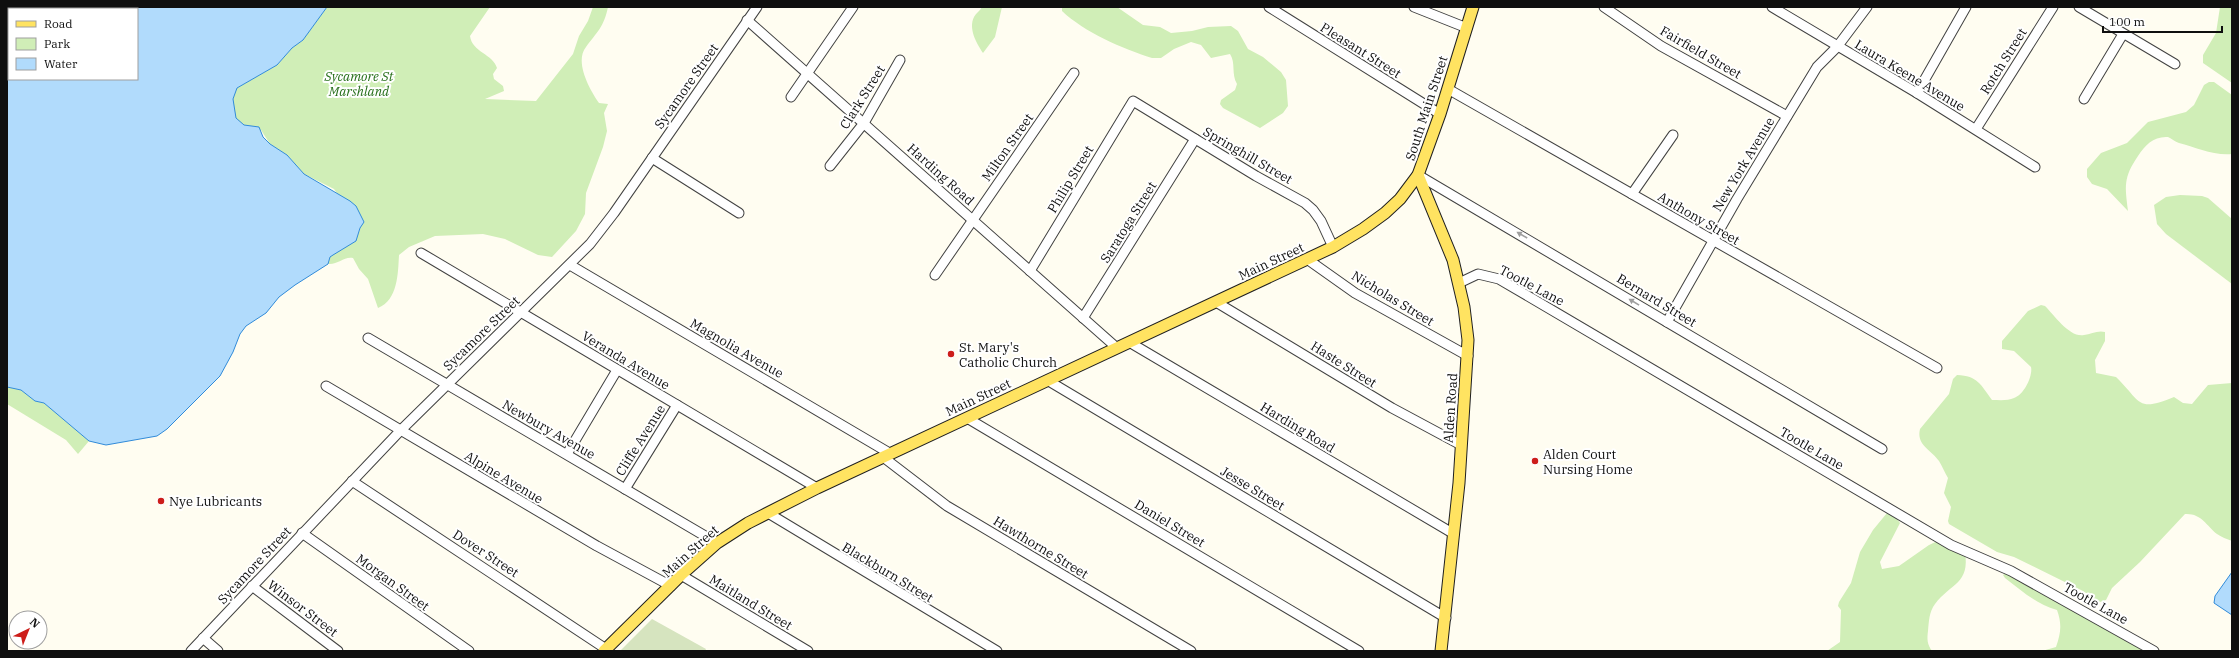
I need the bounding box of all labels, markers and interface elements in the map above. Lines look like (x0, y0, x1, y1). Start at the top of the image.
legend (8, 8, 138, 80)
scale bar (2103, 8, 2222, 34)
text: 100 m (2109, 14, 2145, 29)
text: Road (44, 16, 73, 31)
street label: Pleasant Street (1317, 19, 1405, 82)
street label: Fairfield Street (1657, 22, 1745, 83)
street label: Rotch Street (1976, 25, 2031, 97)
text: Park (44, 36, 70, 51)
street label: Laura Keene Avenue (1852, 36, 1968, 115)
street label: Sycamore Street (651, 40, 722, 132)
street label: South Main Street (1402, 53, 1452, 163)
text: Water (44, 56, 78, 71)
street label: Clark Street (836, 62, 889, 132)
park label: Sycamore St Marshland (324, 68, 394, 100)
street label: Milton Street (978, 110, 1037, 185)
street label: New York Avenue (1709, 114, 1778, 214)
street label: Springhill Street (1200, 123, 1296, 188)
street label: Harding Road (904, 140, 978, 209)
street label: Philip Street (1044, 142, 1097, 216)
street label: Saratoga Street (1097, 178, 1161, 266)
street label: Anthony Street (1655, 188, 1743, 249)
one-way arrow (1516, 232, 1528, 239)
street label: Main Street (1236, 239, 1307, 284)
street label: Tootle Lane (1496, 261, 1567, 310)
street label: Nicholas Street (1348, 267, 1437, 330)
street label: Bernard Street (1614, 270, 1700, 331)
street label: Sycamore Street (439, 292, 524, 374)
one-way arrow (1628, 298, 1640, 305)
street label: Magnolia Avenue (687, 315, 786, 382)
street label: Veranda Avenue (579, 327, 673, 393)
street label: Haste Street (1308, 337, 1380, 392)
place label: St. Mary's Catholic Church (959, 339, 1057, 371)
marker: St. Mary's Catholic Church (946, 349, 956, 359)
street label: Alden Road (1440, 372, 1461, 443)
street label: Main Street (943, 375, 1014, 420)
street label: Newbury Avenue (499, 396, 598, 463)
street label: Harding Road (1257, 398, 1338, 457)
street label: Cliffe Avenue (612, 401, 669, 479)
street label: Tootle Lane (1777, 423, 1847, 474)
place label: Alden Court Nursing Home (1543, 446, 1633, 478)
street label: Alpine Avenue (461, 447, 546, 508)
marker: Alden Court Nursing Home (1530, 456, 1540, 466)
street label: Jesse Street (1218, 463, 1288, 514)
place label: Nye Lubricants (169, 493, 262, 510)
marker: Nye Lubricants (156, 496, 166, 506)
street label: Daniel Street (1131, 496, 1208, 551)
street label: Hawthorne Street (990, 512, 1092, 583)
street label: Main Street (658, 521, 722, 581)
street label: Sycamore Street (214, 523, 295, 608)
street label: Dover Street (449, 526, 522, 581)
street label: Blackburn Street (839, 539, 937, 607)
street label: Morgan Street (353, 550, 433, 615)
street label: Maitland Street (706, 571, 796, 634)
street label: Winsor Street (264, 576, 342, 641)
street label: Tootle Lane (2060, 579, 2131, 628)
north arrow (8, 610, 48, 650)
text: N (27, 615, 43, 631)

